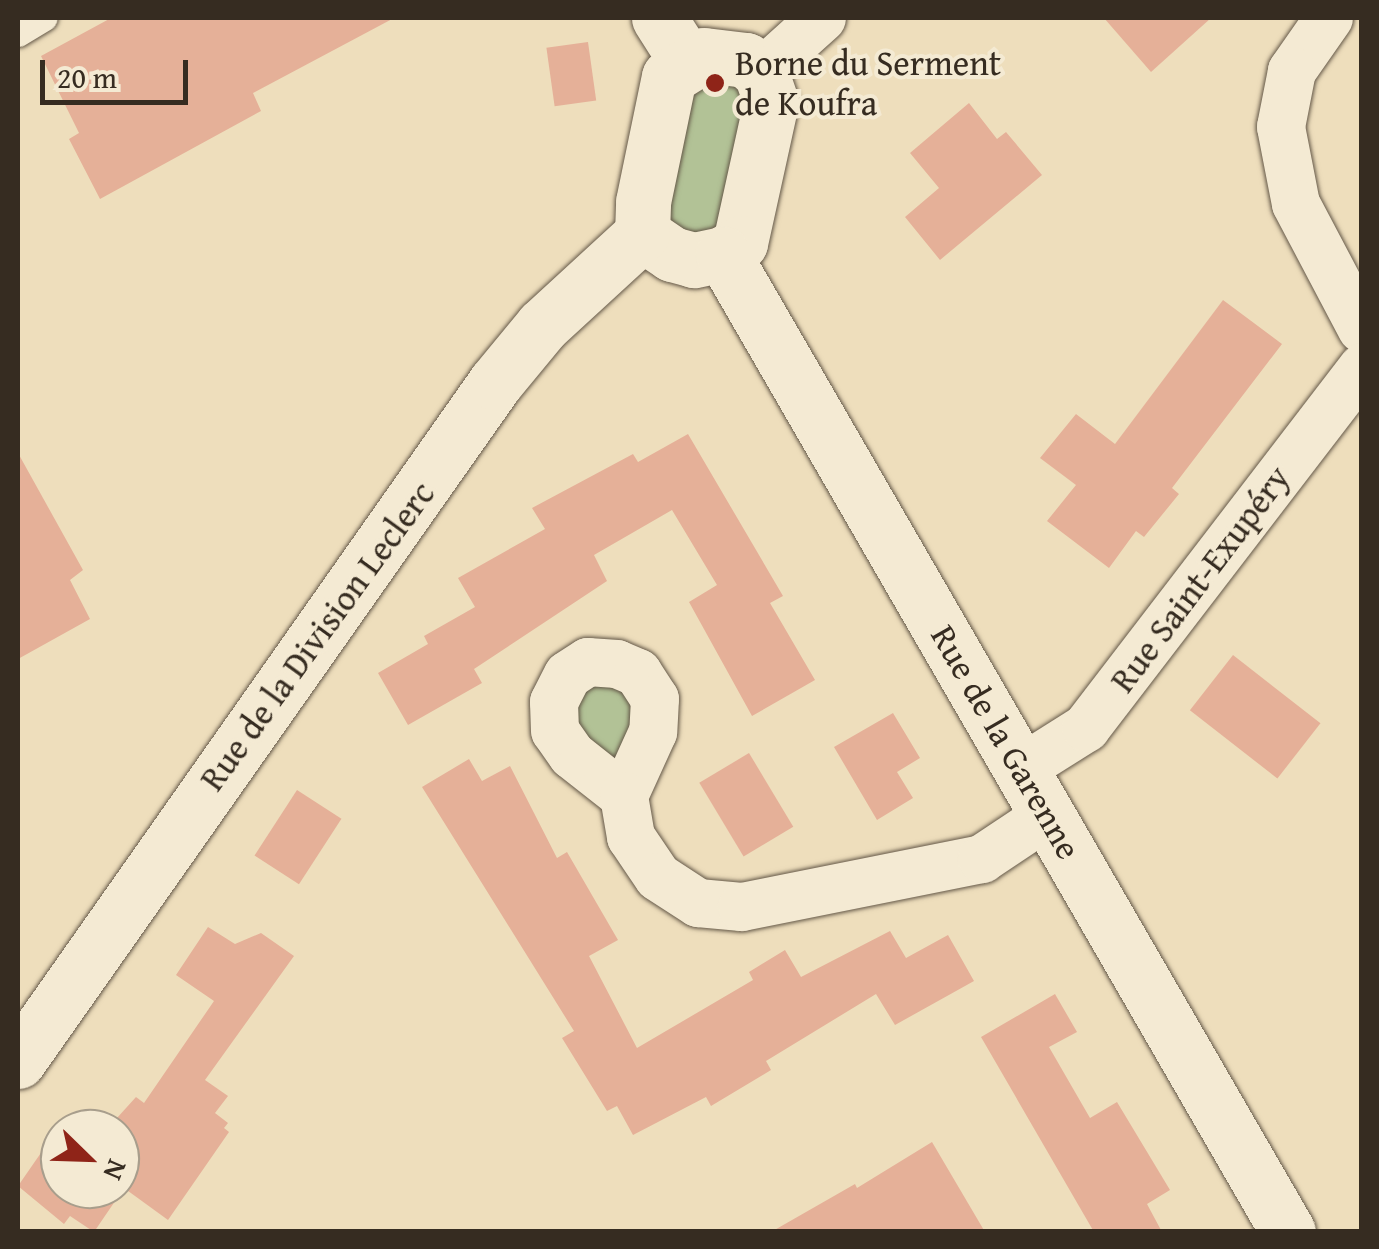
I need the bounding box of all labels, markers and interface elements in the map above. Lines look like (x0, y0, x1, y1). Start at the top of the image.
scale bar (45, 40, 192, 102)
place label: Borne du Serment de Koufra (735, 42, 1001, 124)
text: 20 m (57, 55, 117, 99)
marker: Borne du Serment de Koufra (704, 72, 726, 94)
street label: Rue Saint-Exupéry (1101, 458, 1299, 700)
street label: Rue de la Division Leclerc (191, 473, 443, 799)
street label: Rue de la Garenne (922, 617, 1090, 867)
north arrow (40, 1109, 140, 1209)
text: N (94, 1154, 139, 1187)

